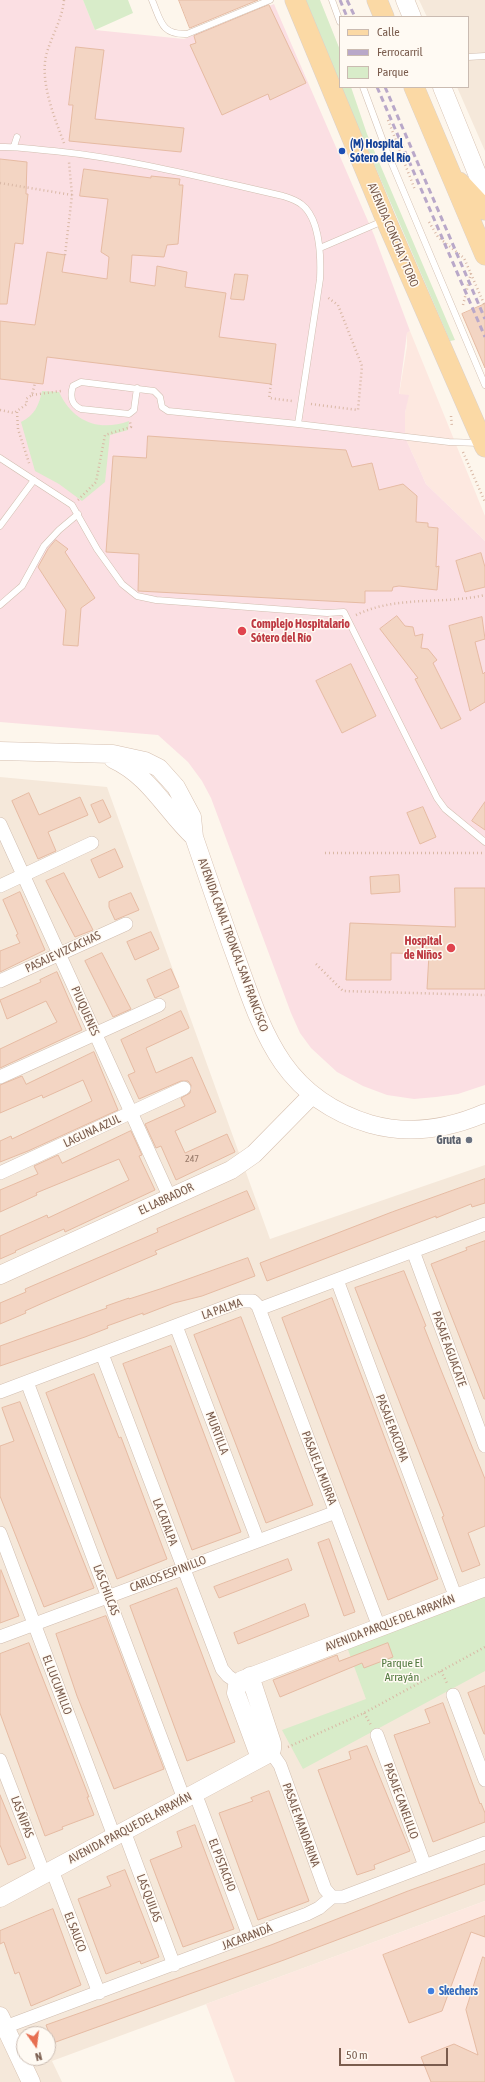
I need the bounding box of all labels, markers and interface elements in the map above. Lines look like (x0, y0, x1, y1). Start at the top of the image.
legend (339, 16, 469, 88)
text: Calle (377, 25, 400, 39)
text: Ferrocarril (377, 45, 423, 59)
text: Parque (377, 65, 409, 79)
place label: (M) Hospital Sótero del Río (350, 137, 411, 165)
marker: (M) Hospital Sótero del Río (337, 146, 347, 156)
street label: AVENIDA CONCHA Y TORO (364, 181, 422, 289)
place label: Complejo Hospitalario Sótero del Río (251, 617, 350, 645)
marker: Complejo Hospitalario Sótero del Río (236, 625, 248, 637)
street label: AVENIDA CANAL TRONCAL SAN FRANCISCO (195, 856, 271, 1034)
street label: PASAJE VIZCACHAS (23, 928, 103, 976)
place label: Hospital de Niños (404, 934, 442, 962)
marker: Hospital de Niños (445, 942, 457, 954)
street label: PIUQUENES (68, 984, 102, 1038)
street label: LAGUNA AZUL (61, 1111, 123, 1151)
place label: Gruta (436, 1133, 461, 1147)
marker: Gruta (464, 1135, 474, 1145)
house number: 247 (185, 1153, 199, 1165)
street label: EL LABRADOR (136, 1180, 196, 1218)
street label: LA PALMA (200, 1295, 244, 1323)
street label: PASAJE AGUACATE (429, 1309, 469, 1389)
street label: PASAJE RACOMA (373, 1392, 411, 1464)
street label: MURTILLA (202, 1410, 232, 1456)
street label: PASAJE LA MURRA (298, 1429, 340, 1507)
street label: LA CATALPA (149, 1496, 181, 1548)
street label: CARLOS ESPINILLO (128, 1553, 208, 1595)
street label: LAS CHILCAS (90, 1563, 122, 1617)
street label: AVENIDA PARQUE DEL ARRAYÁN (323, 1592, 457, 1654)
street label: EL LUCUMILLO (39, 1653, 75, 1717)
park label: Parque El Arrayán (381, 1656, 423, 1684)
street label: PASAJE CANELILLO (381, 1761, 421, 1841)
street label: PASAJE MANDARINA (279, 1781, 323, 1869)
street label: AVENIDA PARQUE DEL ARRAYÁN (66, 1789, 194, 1867)
street label: LAS ÑIPAS (7, 1794, 37, 1840)
street label: EL PISTACHO (205, 1837, 239, 1893)
street label: LAS QUILAS (133, 1872, 165, 1924)
street label: EL SAUCO (61, 1910, 89, 1954)
street label: JACARANDÁ (220, 1921, 274, 1953)
place label: Skechers (439, 1984, 478, 1998)
marker: Skechers (426, 1986, 436, 1996)
north arrow (16, 2026, 56, 2066)
scale bar (341, 2040, 450, 2066)
text: 50 m (346, 2048, 368, 2062)
text: N (34, 2050, 43, 2063)

